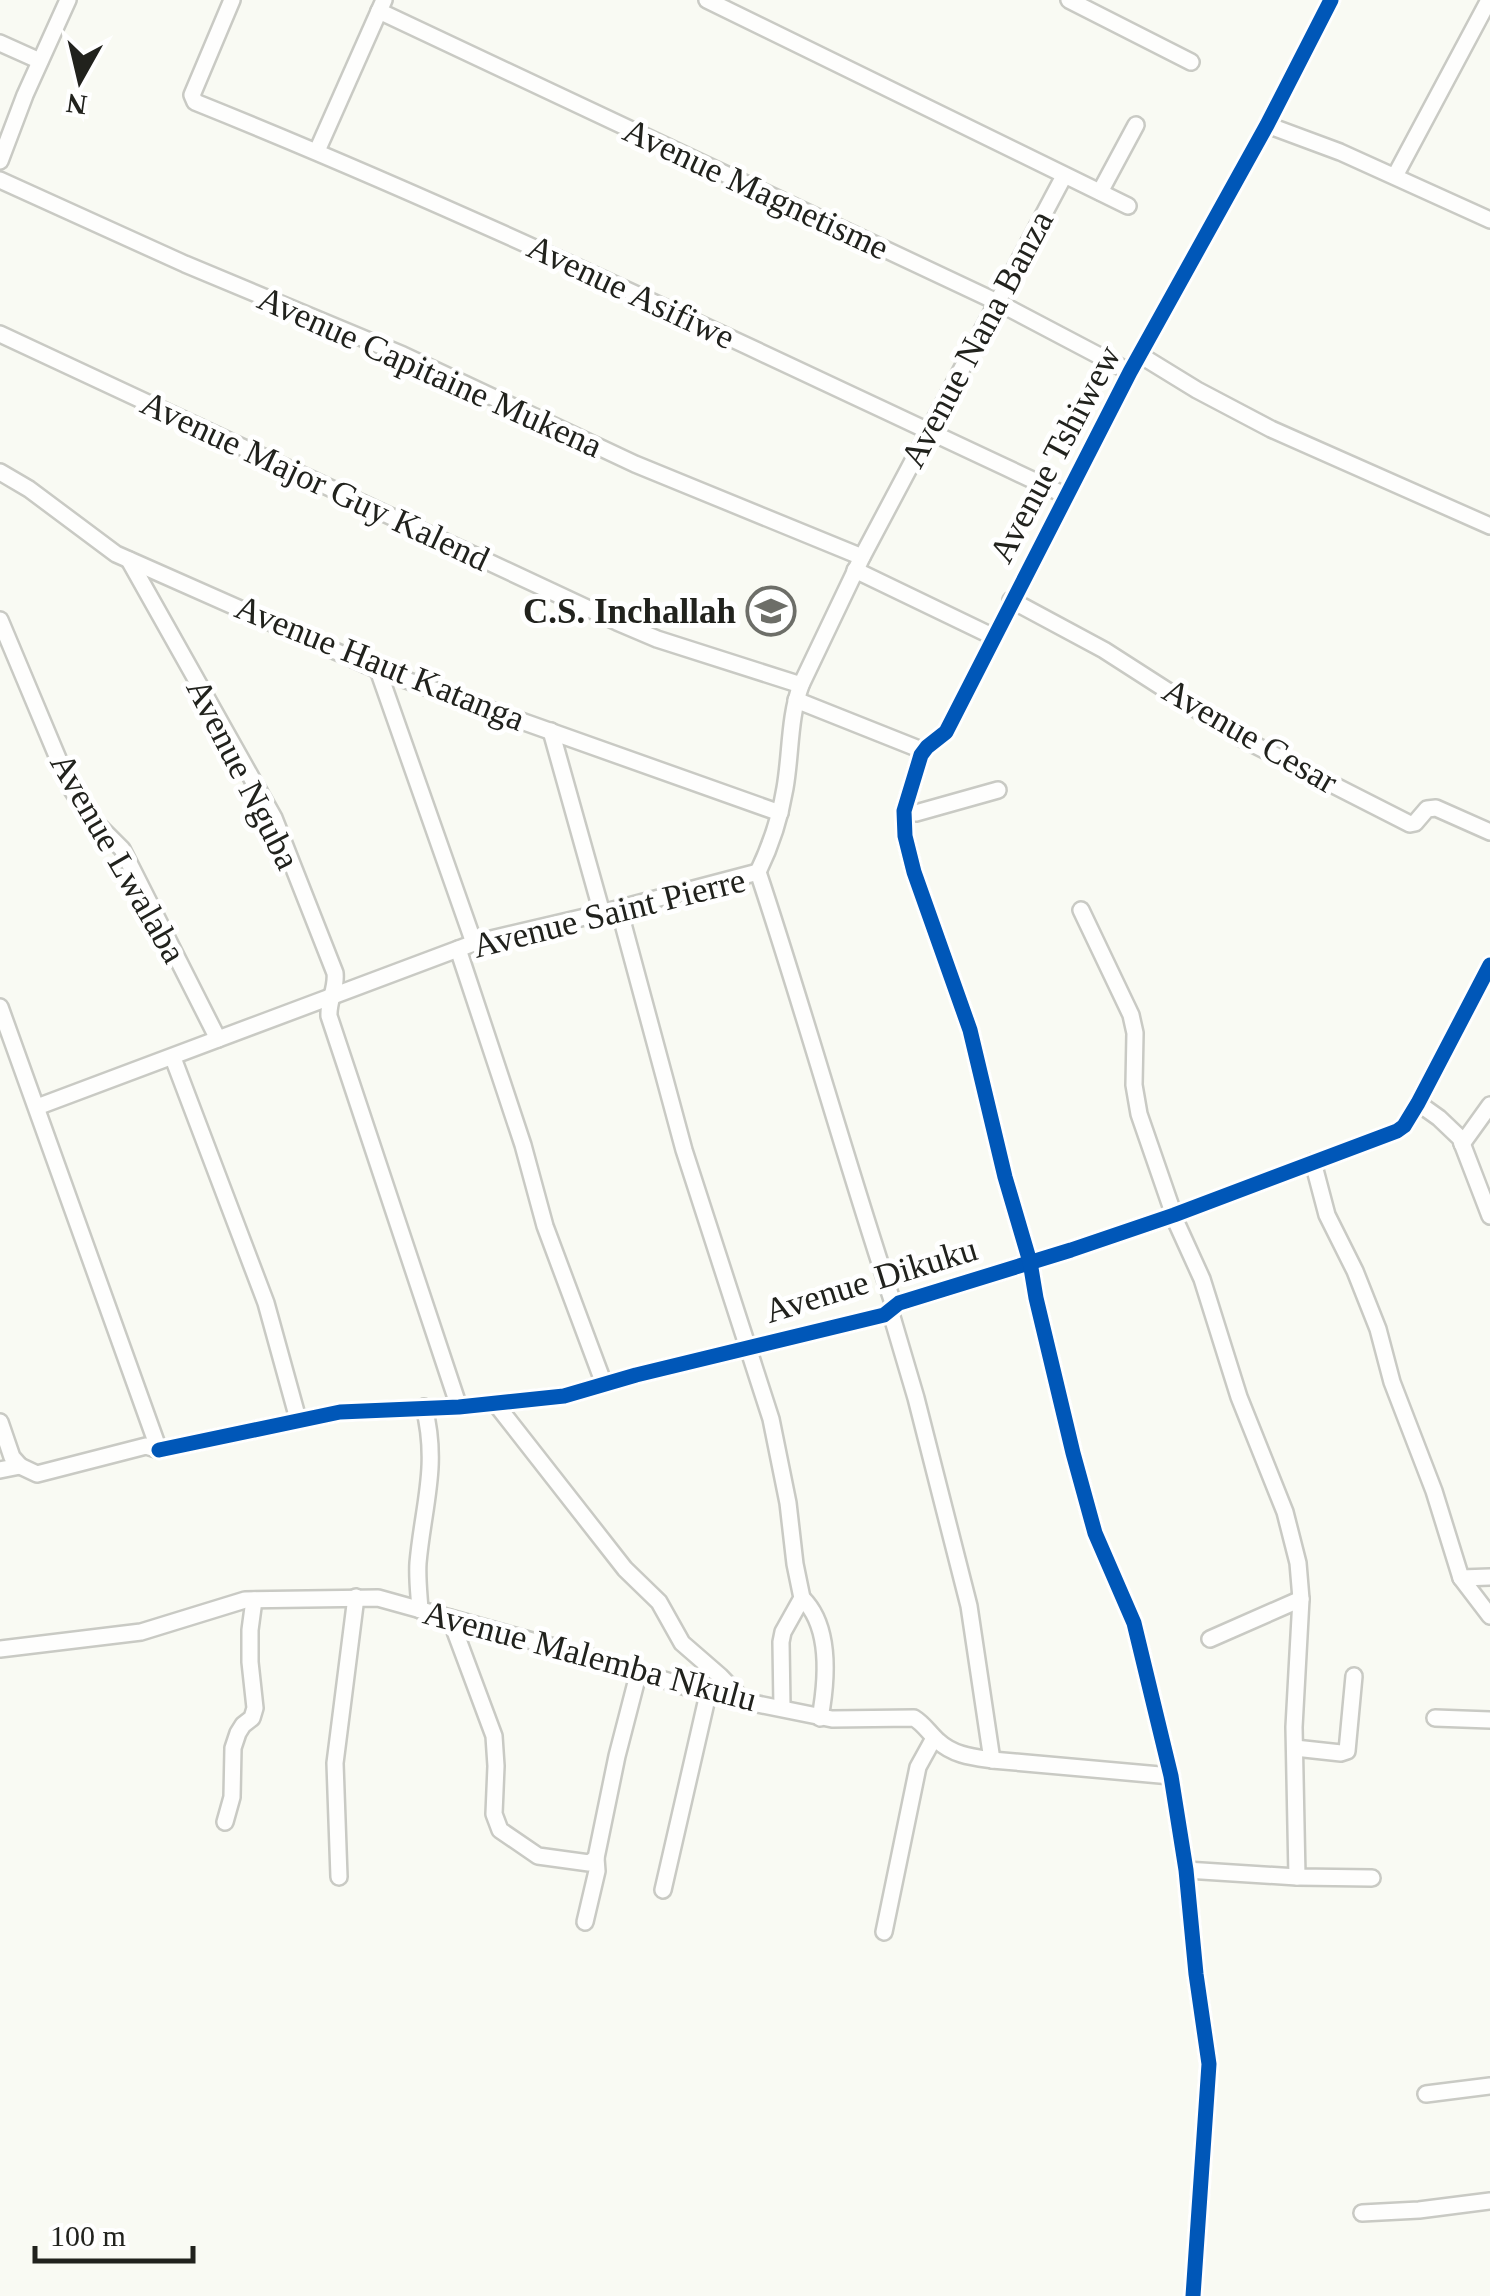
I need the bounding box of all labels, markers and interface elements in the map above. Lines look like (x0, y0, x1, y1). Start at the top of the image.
north arrow (30, 30, 130, 130)
text: N (64, 88, 89, 121)
street label: Avenue Magnetisme (617, 110, 895, 268)
street label: Avenue Nana Banza (893, 204, 1061, 474)
street label: Avenue Asifiwe (521, 227, 741, 357)
street label: Avenue Capitaine Mukena (252, 278, 609, 466)
street label: Avenue Tshiwew (981, 338, 1129, 569)
street label: Avenue Major Guy Kalend (135, 383, 496, 579)
school or university icon: C.S. Inchallah (745, 585, 797, 637)
street label: Avenue Haut Katanga (230, 587, 531, 739)
place label: C.S. Inchallah (523, 592, 736, 631)
street label: Avenue Cesar (1156, 670, 1344, 802)
street label: Avenue Nguba (178, 672, 308, 876)
street label: Avenue Lwalaba (42, 746, 194, 970)
street label: Avenue Saint Pierre (469, 860, 749, 966)
street label: Avenue Dikuku (760, 1229, 982, 1331)
street label: Avenue Malemba Nkulu (419, 1593, 761, 1719)
scale bar (35, 2201, 192, 2263)
text: 100 m (50, 2219, 126, 2252)

